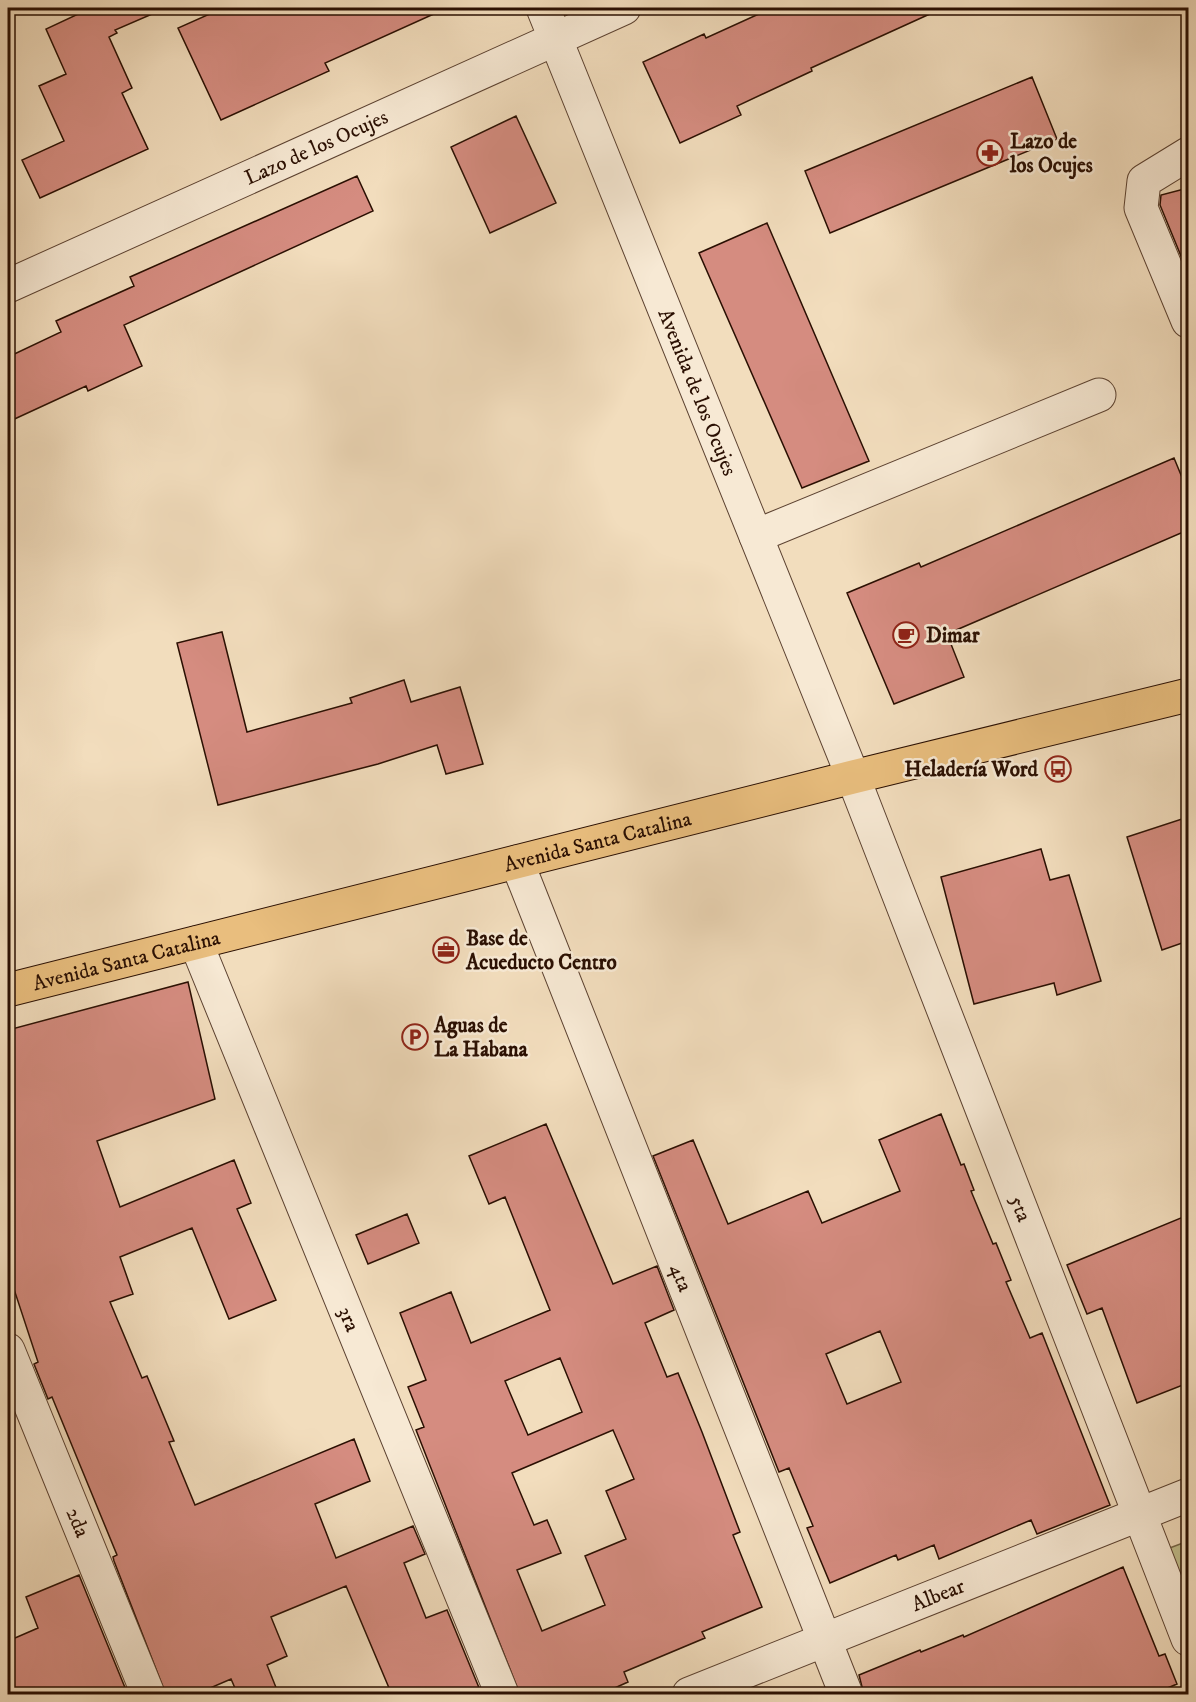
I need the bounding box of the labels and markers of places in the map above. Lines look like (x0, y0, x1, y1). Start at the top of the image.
place label: Lazo de los Ocujes (1009, 129, 1093, 180)
pharmacy icon: Lazo de los Ocujes (975, 138, 1005, 168)
cafe icon: Dimar (891, 620, 921, 650)
place label: Dimar (926, 623, 981, 649)
bus stop icon: Heladería Word (1043, 754, 1073, 784)
place label: Heladería Word (904, 757, 1039, 783)
place label: Base de Acueducto Centro (465, 926, 617, 976)
office icon: Base de Acueducto Centro (431, 935, 461, 965)
place label: Aguas de La Habana (433, 1013, 529, 1063)
parking icon: Aguas de La Habana (400, 1022, 430, 1052)

